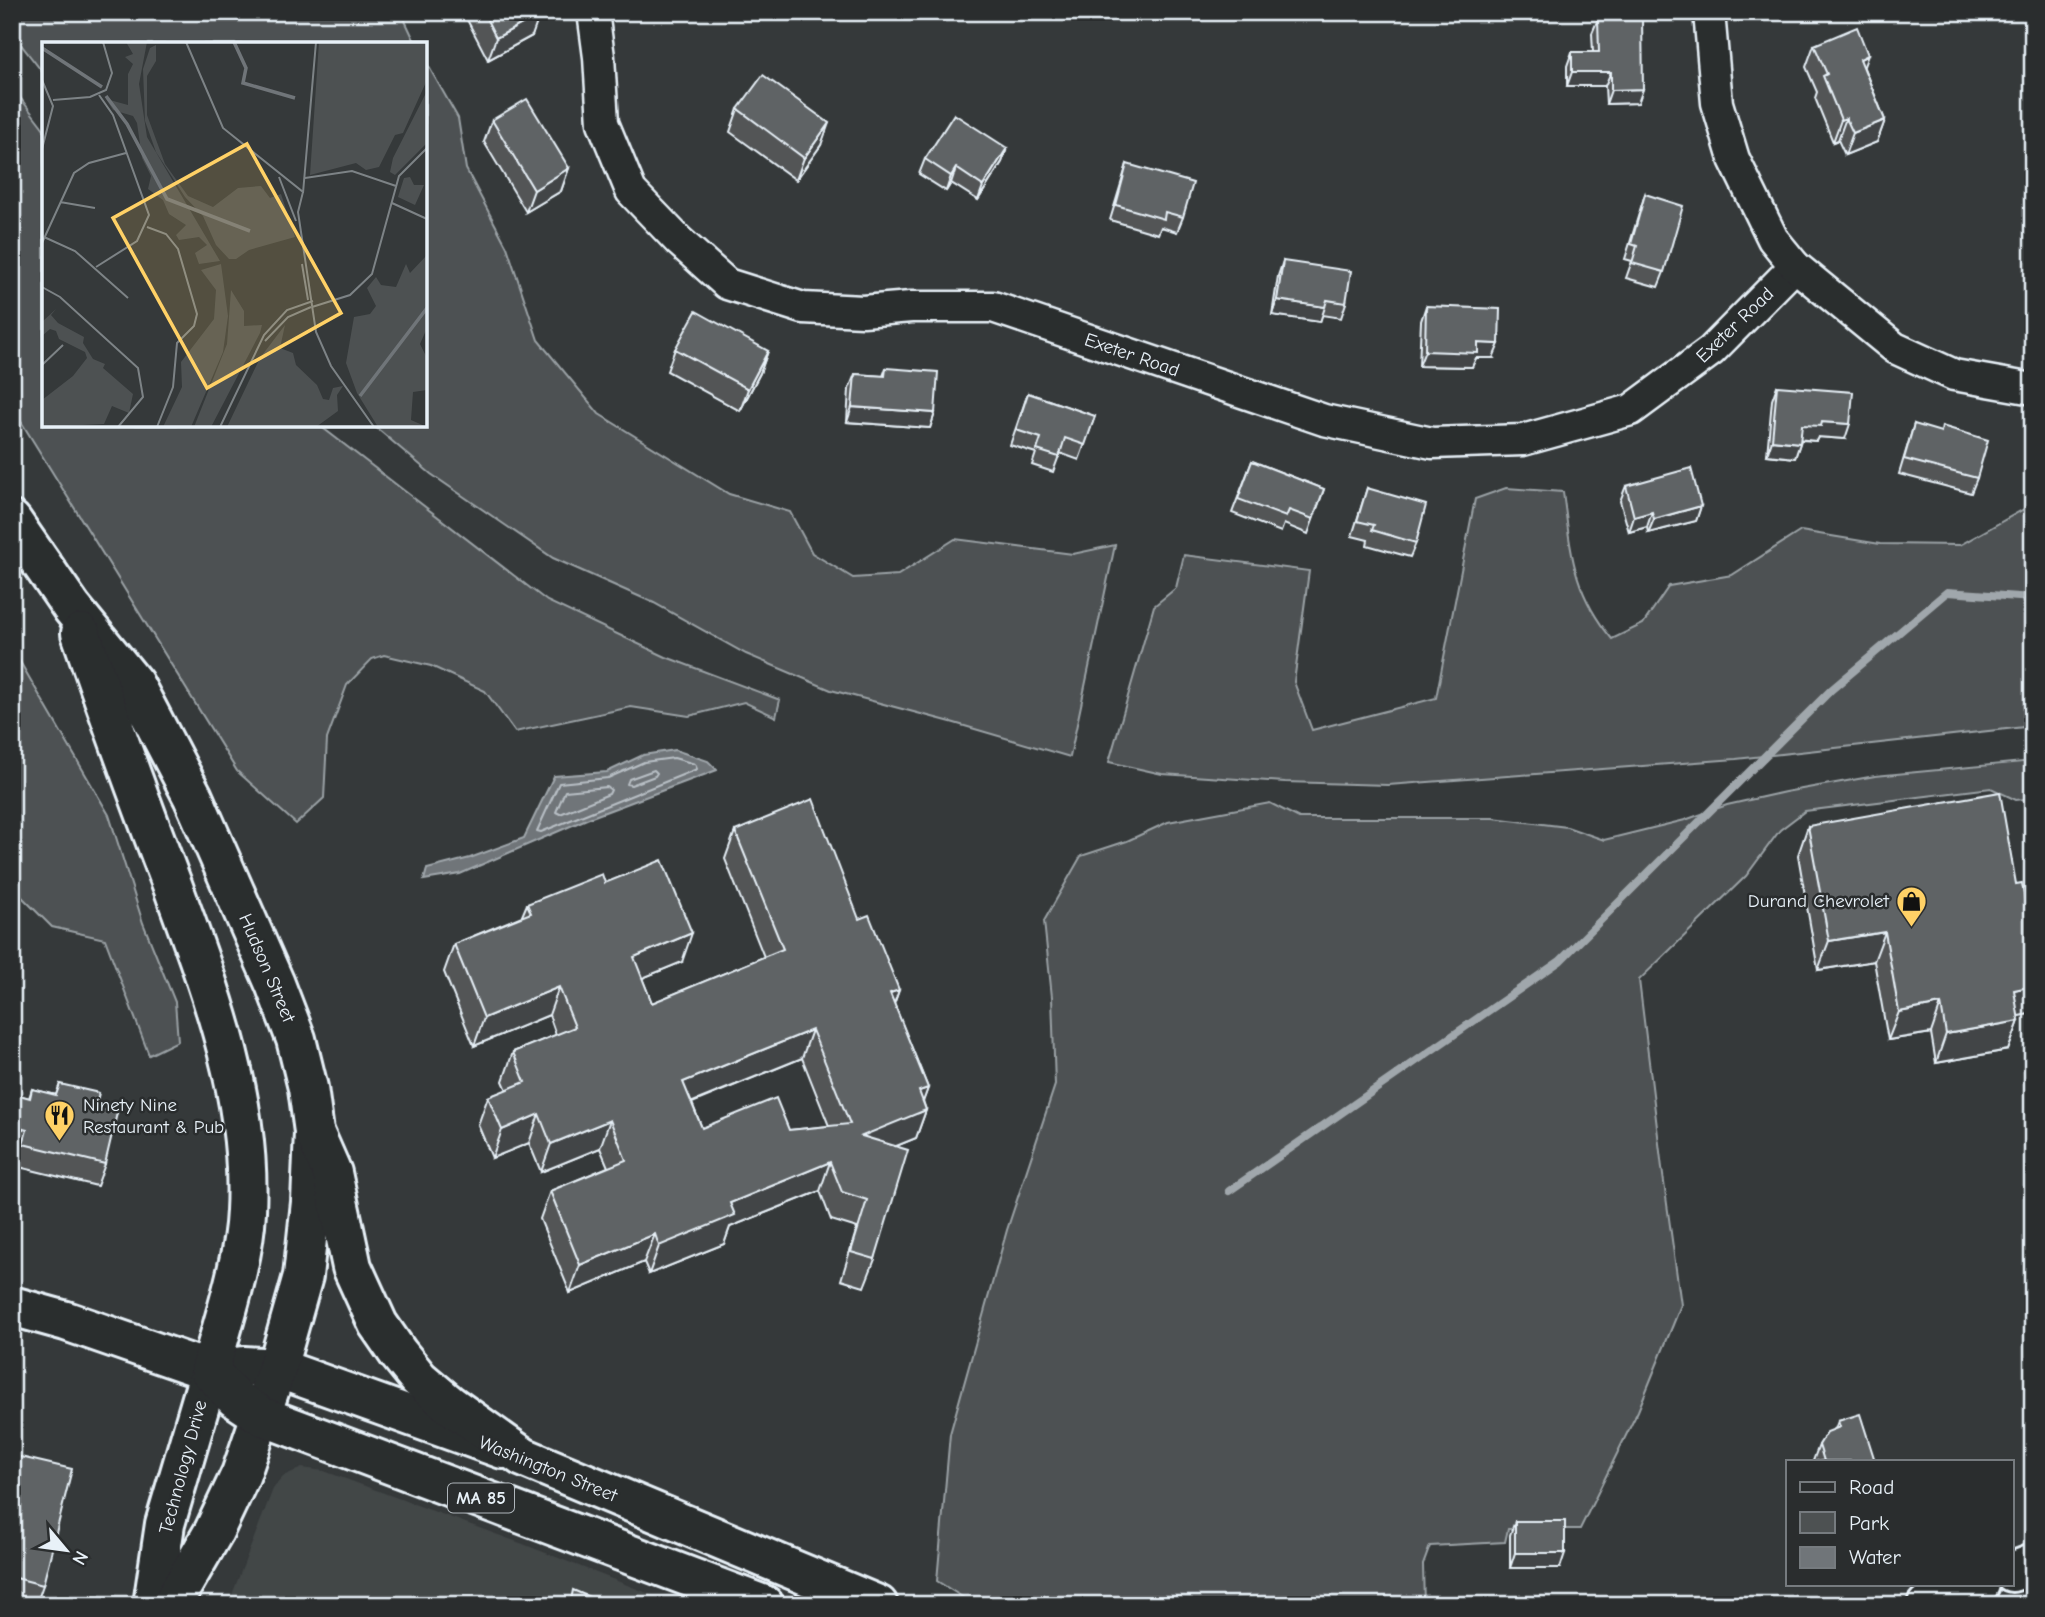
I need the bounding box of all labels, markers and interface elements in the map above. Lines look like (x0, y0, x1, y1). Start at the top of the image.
inset map (42, 42, 427, 427)
street label: Exeter Road (1692, 283, 1778, 367)
street label: Exeter Road (1082, 329, 1182, 381)
shop icon: Durand Chevrolet (1895, 884, 1929, 928)
place label: Durand Chevrolet (1748, 890, 1890, 912)
street label: Hudson Street (234, 910, 300, 1026)
place label: Ninety Nine Restaurant & Pub (83, 1094, 224, 1138)
restaurant icon: Ninety Nine Restaurant & Pub (43, 1099, 77, 1143)
street label: Technology Drive (155, 1398, 211, 1536)
street label: Washington Street (476, 1431, 621, 1507)
legend (1786, 1460, 2014, 1586)
text: Road (1849, 1475, 1894, 1499)
road number: MA 85 (448, 1484, 514, 1512)
text: Park (1849, 1511, 1889, 1535)
north arrow (32, 1516, 102, 1586)
text: Water (1849, 1545, 1902, 1569)
text: N (67, 1547, 93, 1569)

